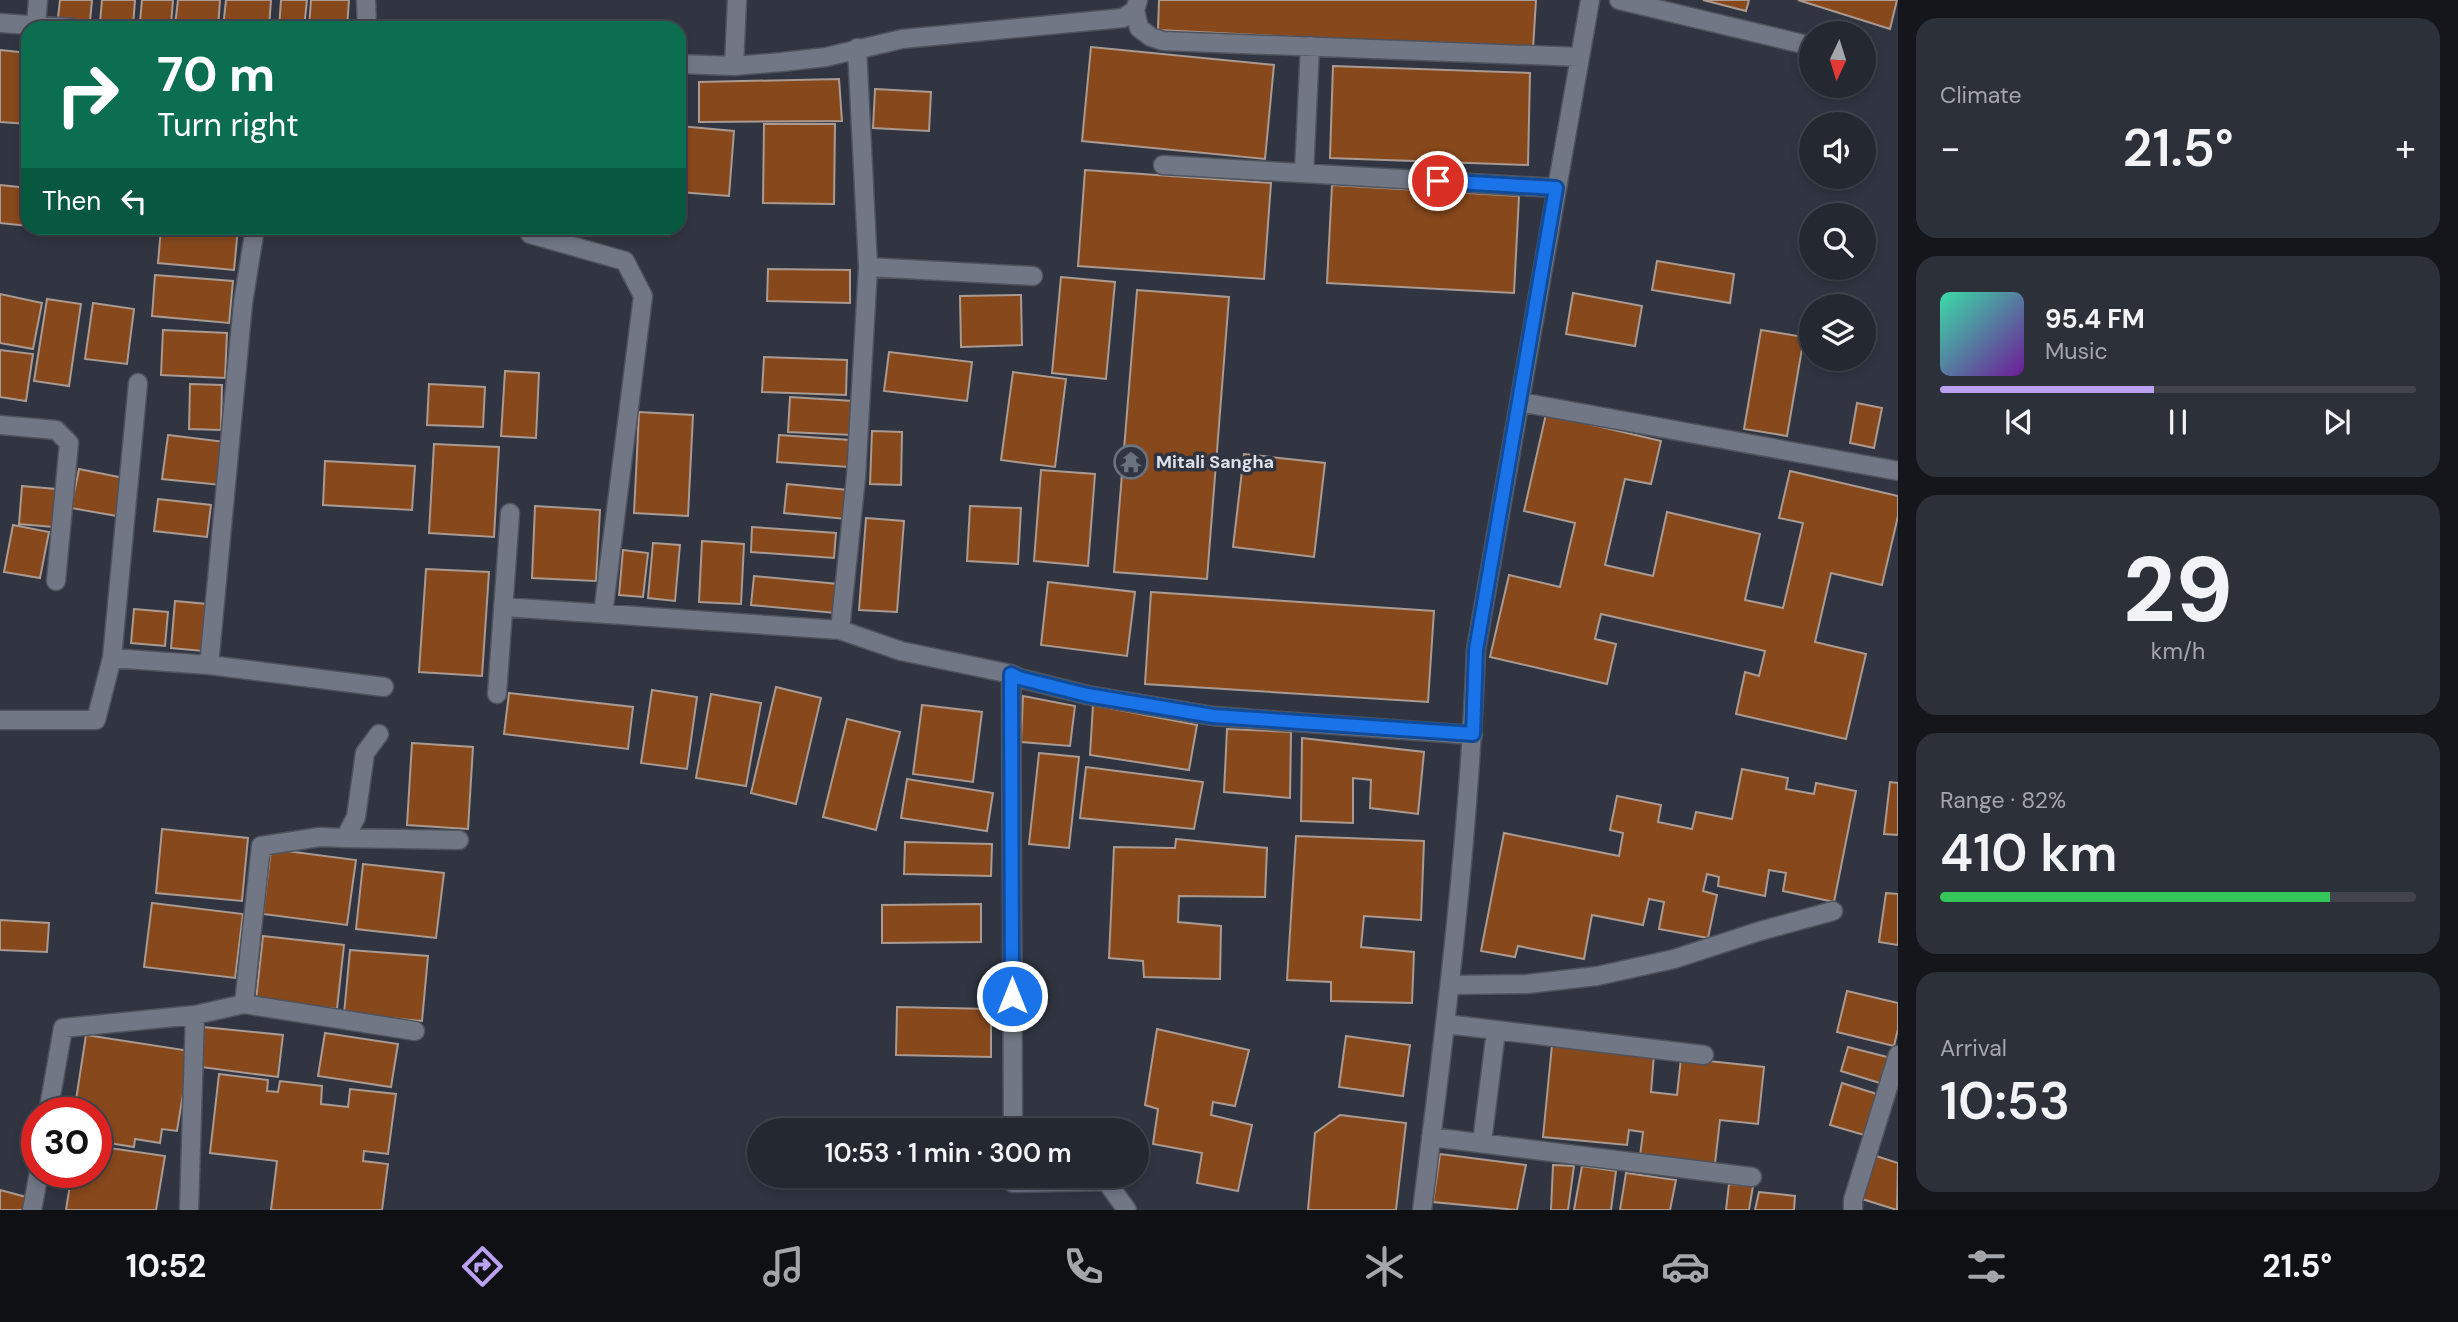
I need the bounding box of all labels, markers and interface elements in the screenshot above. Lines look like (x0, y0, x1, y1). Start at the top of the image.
north arrow (1799, 21, 1876, 98)
map controls (1799, 21, 1876, 371)
text: 70 m (157, 42, 275, 106)
icon: right (42, 49, 133, 140)
text: Climate (1940, 80, 2022, 110)
text: Turn right (157, 104, 299, 146)
button: sound (1799, 112, 1876, 189)
text: 21.5° (2122, 114, 2234, 182)
text: − (1940, 123, 1961, 173)
text: + (2395, 123, 2416, 173)
pin (1408, 151, 1468, 211)
icon: arrive (1419, 162, 1457, 200)
icon: left (115, 182, 153, 220)
text: Then (42, 184, 101, 218)
button: search (1799, 203, 1876, 280)
button: layers (1799, 294, 1876, 371)
text: 95.4 FM (2045, 302, 2145, 336)
text: Music (2045, 336, 2108, 366)
icon: previous (2000, 403, 2038, 441)
icon: pause (2159, 403, 2197, 441)
icon: next (2318, 403, 2356, 441)
temple icon: Mitali Sangha (1112, 443, 1150, 481)
place label: Mitali Sangha (1156, 450, 1274, 474)
text: 29 (2123, 531, 2233, 649)
text: km/h (2151, 636, 2205, 666)
text: Range · 82% (1940, 785, 2066, 815)
text: 410 km (1940, 819, 2117, 887)
position arrow (975, 959, 1049, 1033)
text: Arrival (1940, 1033, 2007, 1063)
text: 10:53 (1940, 1067, 2070, 1135)
speed limit sign: 30 (21, 1097, 112, 1188)
text: 10:53 · 1 min · 300 m (824, 1136, 1072, 1170)
icon: directions (458, 1242, 507, 1291)
icon: music (759, 1242, 808, 1291)
icon: phone (1059, 1242, 1108, 1291)
icon: climate (1360, 1242, 1409, 1291)
icon: car (1661, 1242, 1710, 1291)
icon: filters (1962, 1242, 2011, 1291)
text: 10:52 (126, 1245, 206, 1287)
text: 21.5° (2262, 1245, 2332, 1287)

